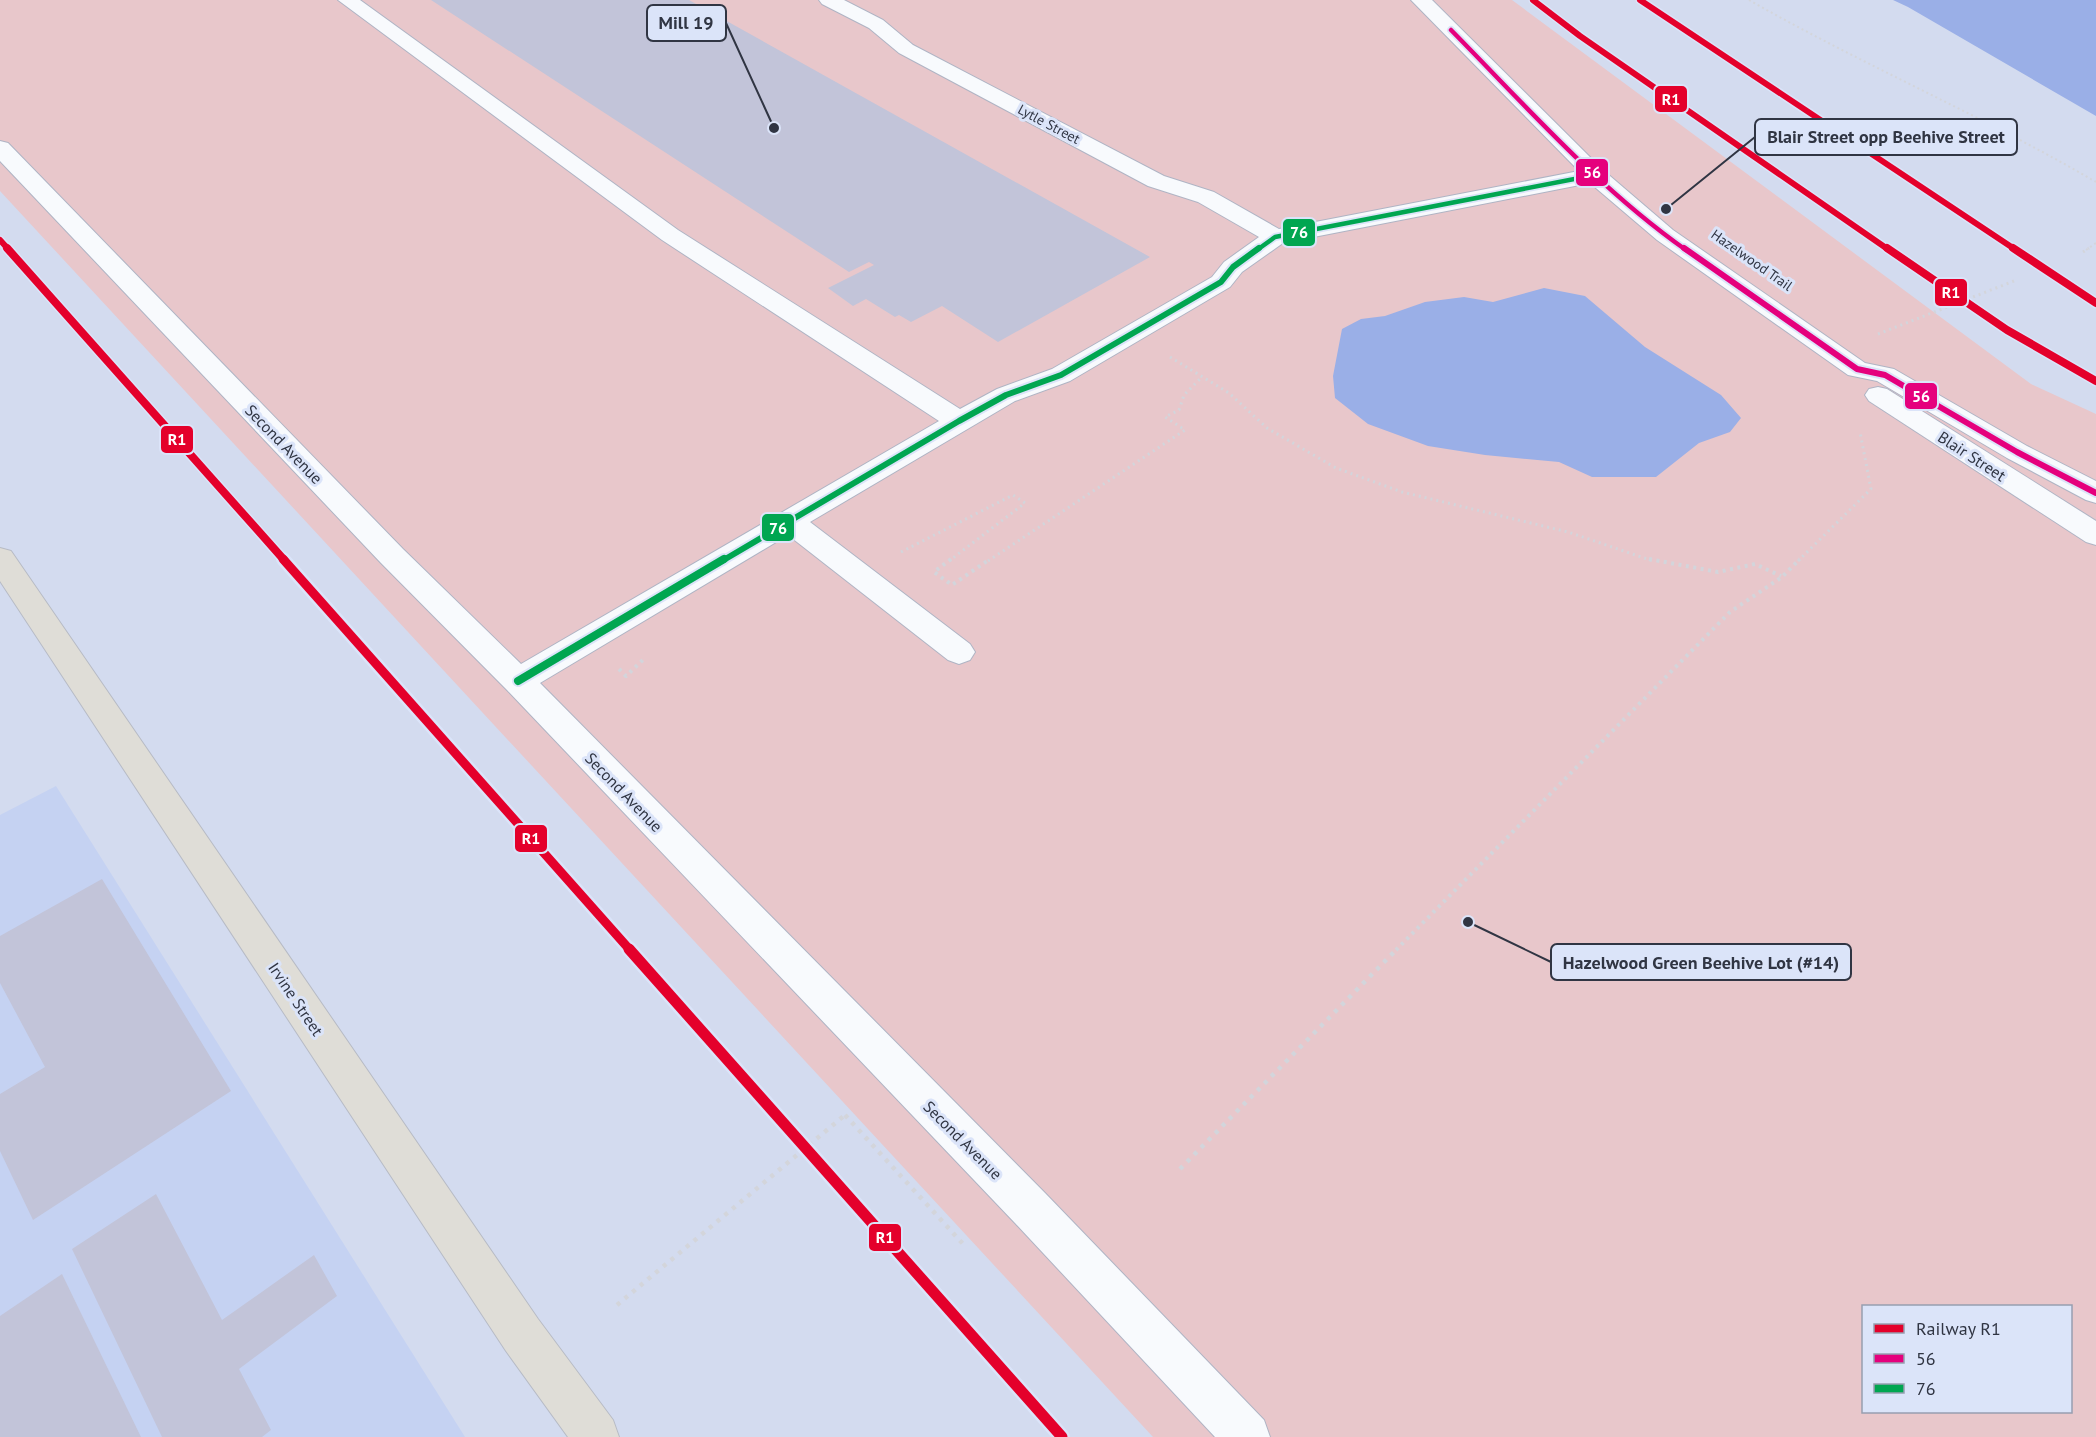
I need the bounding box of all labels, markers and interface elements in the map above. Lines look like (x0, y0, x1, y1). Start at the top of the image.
callout: Mill 19 (647, 5, 726, 41)
text: Mill 19 (659, 11, 713, 34)
line badge: R1 (1654, 85, 1688, 113)
text: R1 (1662, 89, 1680, 109)
street label: Lytle Street (1015, 100, 1083, 148)
callout: Blair Street opp Beehive Street (1755, 119, 2017, 155)
text: Blair Street opp Beehive Street (1767, 125, 2006, 148)
line badge: 56 (1575, 158, 1609, 187)
text: 56 (1583, 162, 1601, 182)
line badge: 76 (1282, 218, 1316, 247)
text: 76 (1290, 222, 1308, 242)
street label: Hazelwood Trail (1708, 225, 1796, 295)
line badge: R1 (1934, 278, 1968, 307)
text: R1 (1942, 282, 1960, 302)
line badge: 56 (1904, 382, 1938, 410)
text: 56 (1912, 386, 1930, 406)
street label: Second Avenue (241, 400, 327, 488)
line badge: R1 (160, 425, 194, 454)
street label: Blair Street (1934, 427, 2010, 486)
text: R1 (168, 429, 186, 449)
line badge: 76 (761, 513, 795, 542)
text: 76 (769, 518, 787, 538)
street label: Second Avenue (581, 748, 667, 836)
line badge: R1 (514, 824, 548, 853)
text: R1 (522, 828, 540, 848)
callout: Hazelwood Green Beehive Lot (#14) (1551, 944, 1851, 980)
text: Hazelwood Green Beehive Lot (#14) (1563, 951, 1839, 974)
street label: Irvine Street (264, 959, 328, 1040)
street label: Second Avenue (920, 1097, 1006, 1183)
line badge: R1 (868, 1223, 902, 1252)
text: R1 (876, 1227, 894, 1247)
legend (1862, 1305, 2072, 1413)
text: Railway R1 (1916, 1317, 2001, 1340)
text: 56 (1916, 1347, 1936, 1370)
text: 76 (1916, 1377, 1936, 1400)

